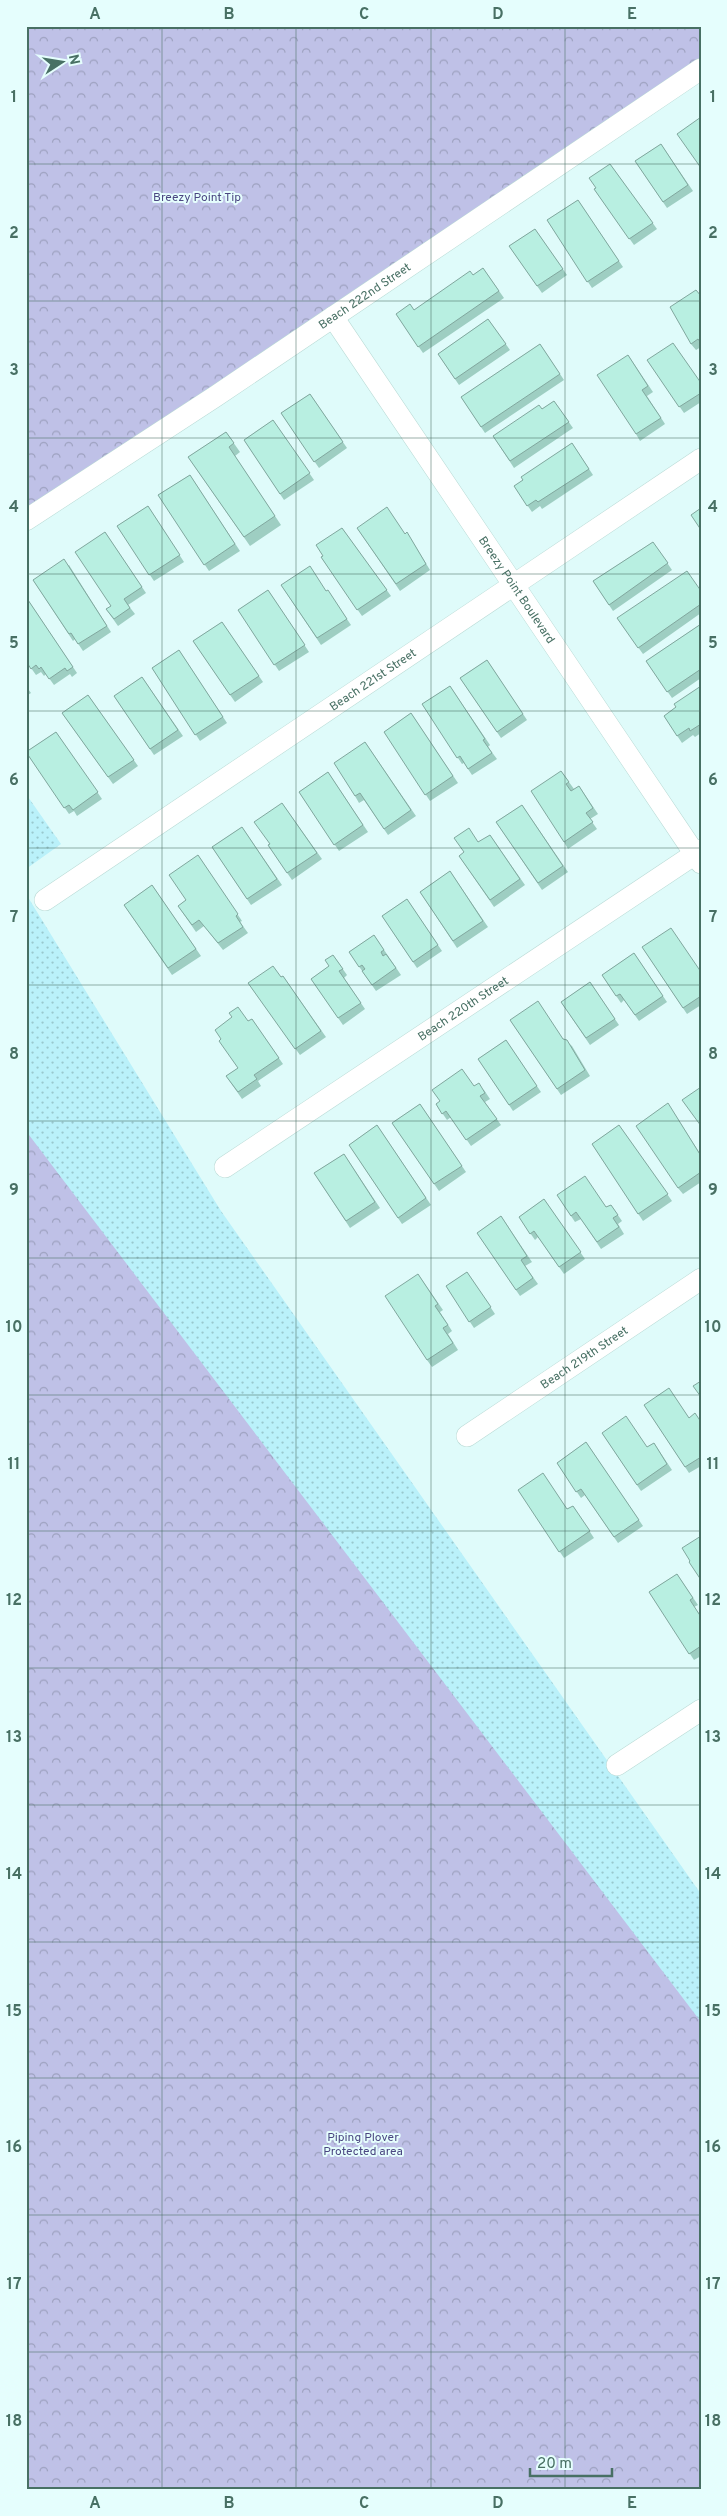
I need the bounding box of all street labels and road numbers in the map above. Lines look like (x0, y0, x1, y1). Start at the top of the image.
street label: Beach 222nd Street (316, 260, 414, 334)
street label: Breezy Point Boulevard (474, 534, 558, 647)
street label: Beach 221st Street (327, 646, 420, 715)
street label: Beach 220th Street (415, 973, 512, 1045)
street label: Beach 219th Street (538, 1323, 632, 1393)

